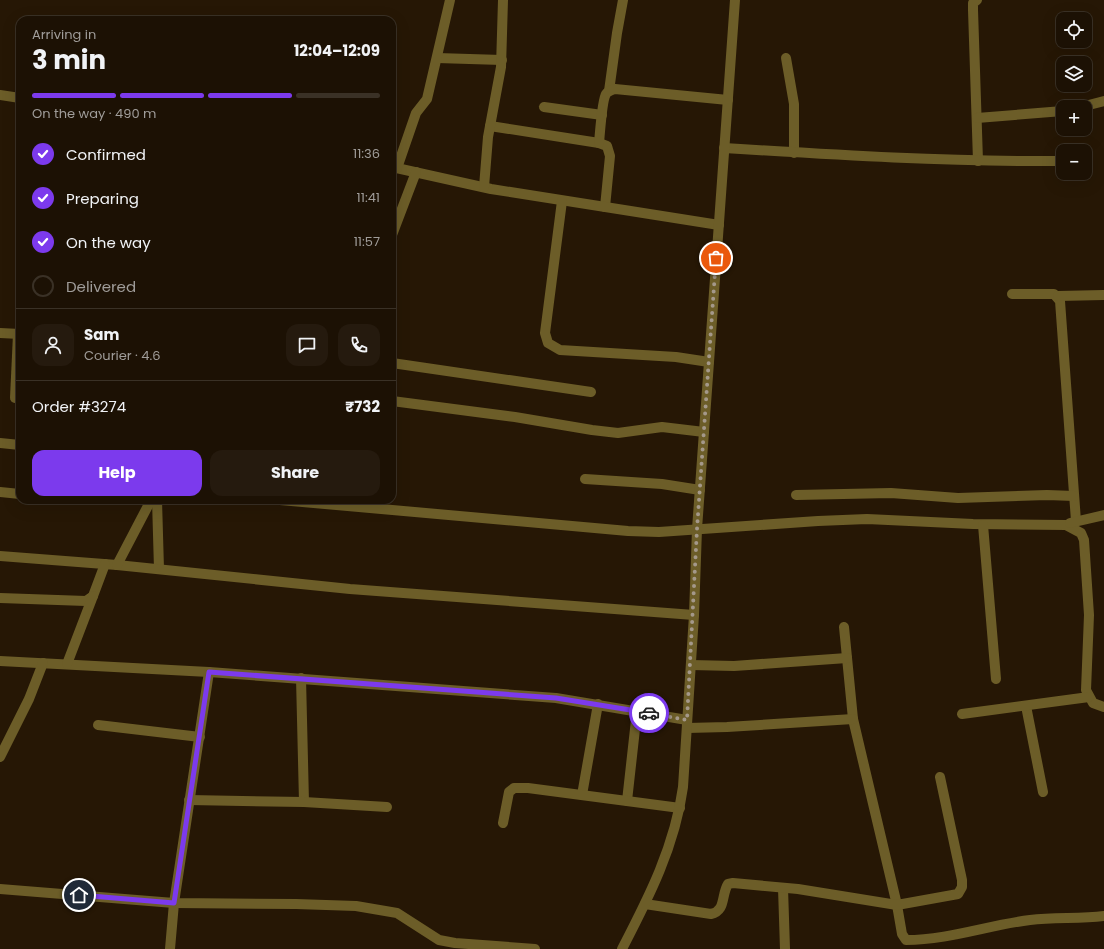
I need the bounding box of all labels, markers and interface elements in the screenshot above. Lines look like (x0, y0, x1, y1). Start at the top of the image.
map controls (1056, 12, 1092, 180)
button: locate (1056, 12, 1092, 48)
text: Arriving in (32, 25, 96, 44)
text: 12:04–12:09 (294, 40, 380, 61)
text: 3 min (32, 42, 106, 78)
button: layers (1056, 56, 1092, 92)
button: + (1056, 100, 1092, 136)
text: On the way · 490 m (32, 104, 156, 123)
icon: check (32, 143, 54, 165)
text: Confirmed (66, 144, 146, 165)
text: 11:36 (353, 144, 380, 163)
button: − (1056, 144, 1092, 180)
icon: check (32, 187, 54, 209)
text: Preparing (66, 188, 139, 209)
text: 11:41 (357, 188, 380, 207)
icon: check (32, 231, 54, 253)
text: On the way (66, 232, 151, 253)
text: 11:57 (354, 232, 380, 251)
pin (699, 241, 733, 275)
icon: bag (705, 247, 727, 269)
text: Delivered (66, 276, 136, 297)
button: person (32, 324, 74, 366)
text: Sam (84, 324, 119, 345)
button: chat (286, 324, 328, 366)
button: phone (338, 324, 380, 366)
text: Courier · 4.6 (84, 346, 161, 365)
text: Order #3274 (32, 396, 126, 417)
text: ₹732 (345, 396, 380, 417)
button: Help (32, 450, 202, 496)
button: Share (210, 450, 380, 496)
courier (629, 693, 669, 733)
icon: car (638, 702, 660, 724)
pin (62, 878, 96, 912)
icon: home (68, 884, 90, 906)

